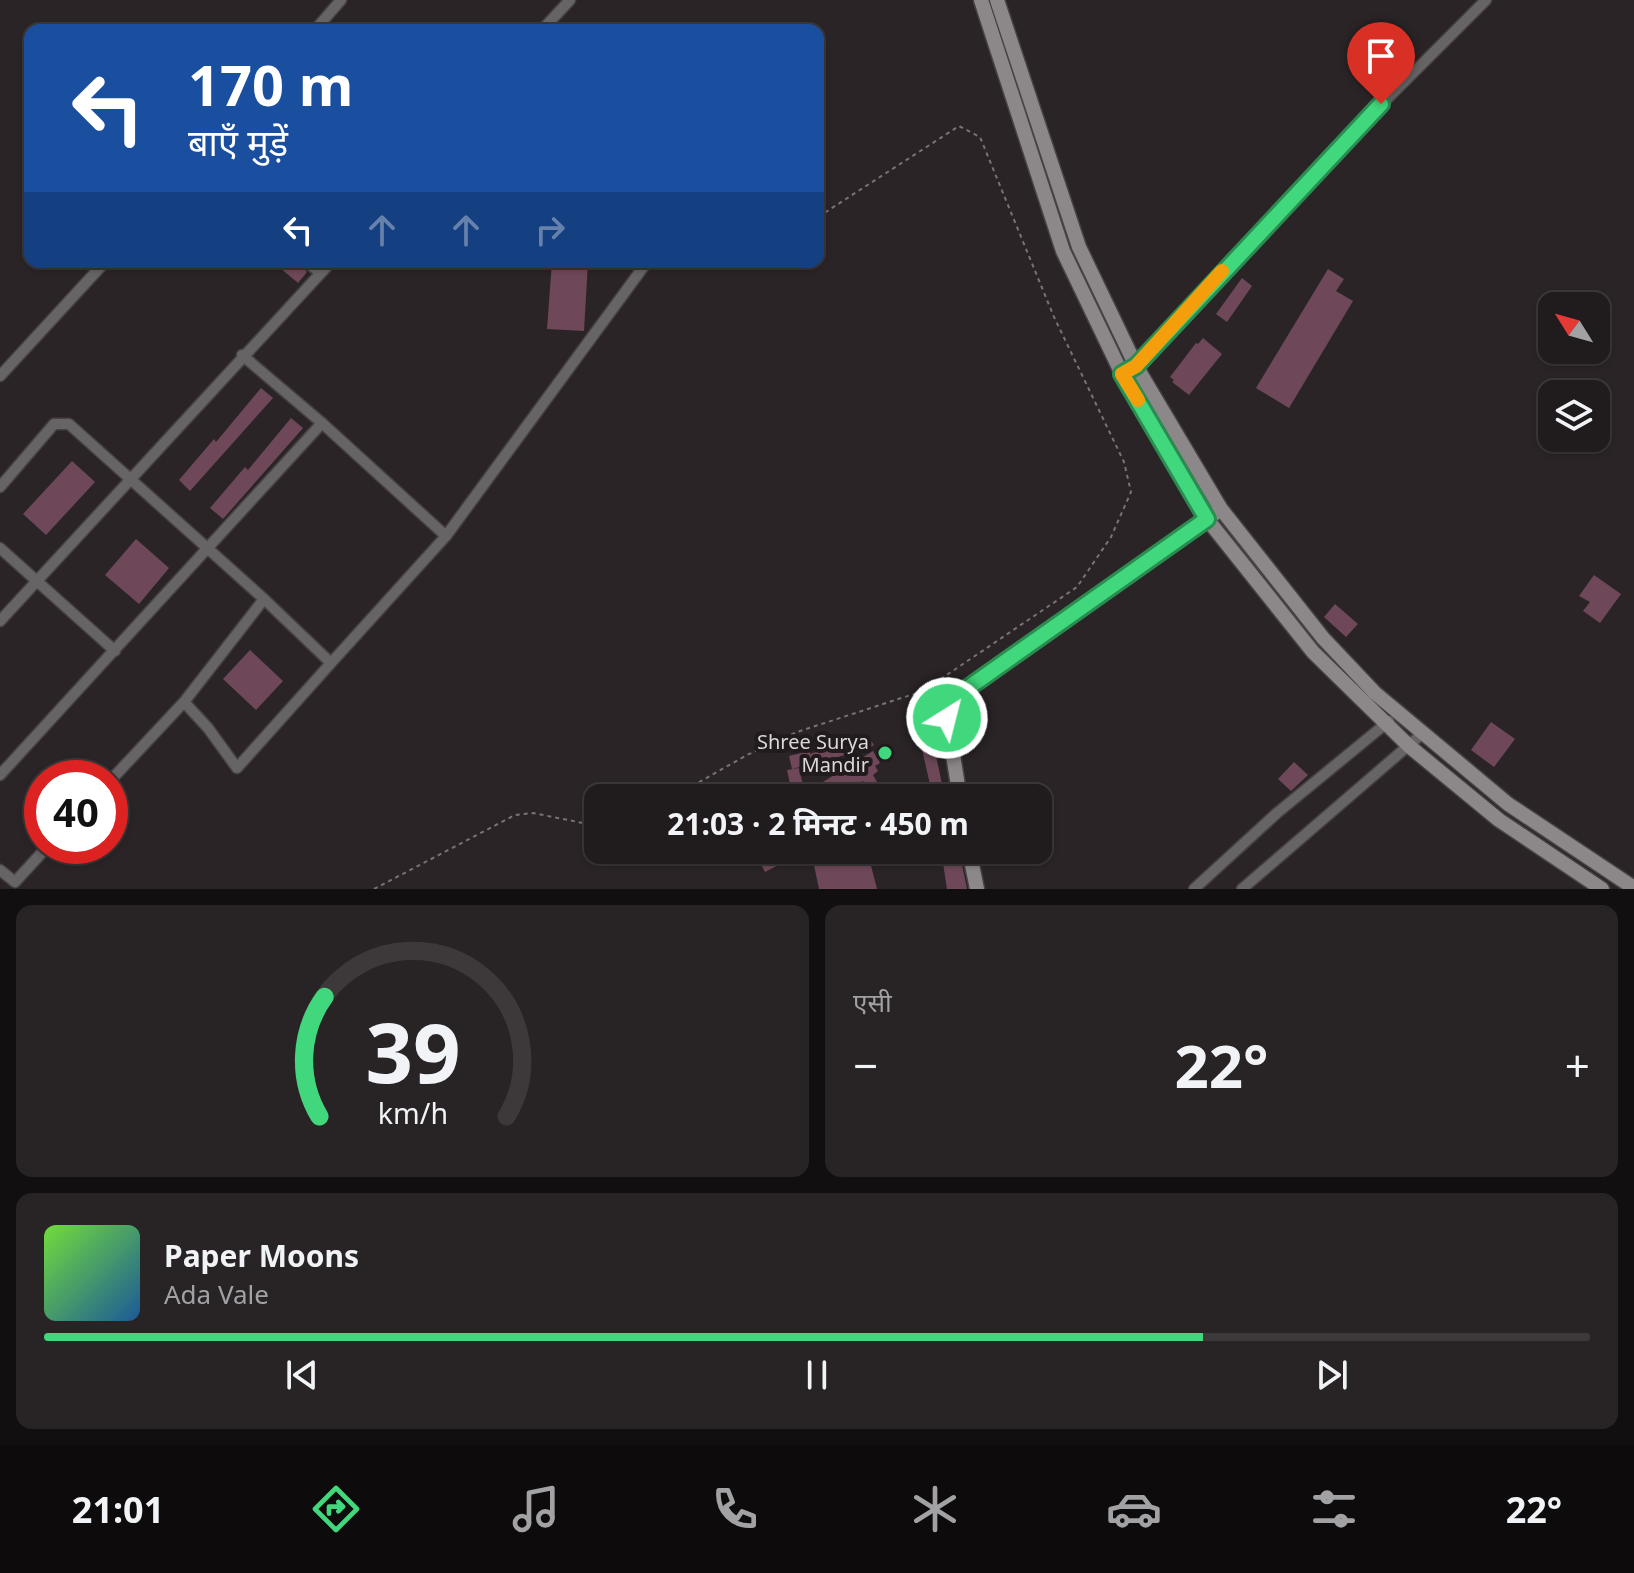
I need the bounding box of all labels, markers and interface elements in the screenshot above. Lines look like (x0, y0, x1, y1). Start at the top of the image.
pin (1347, 22, 1415, 104)
icon: arrive (1359, 34, 1403, 78)
text: 170 m (188, 46, 353, 122)
icon: left (56, 56, 160, 160)
text: बाएँ मुड़ें (188, 118, 288, 167)
icon: left (276, 208, 320, 252)
icon: ahead (360, 208, 404, 252)
icon: ahead (444, 208, 488, 252)
icon: right (528, 208, 572, 252)
north arrow (1538, 292, 1610, 364)
map controls (1538, 292, 1610, 452)
button: layers (1538, 380, 1610, 452)
position arrow (905, 676, 989, 760)
place label: Shree Surya Mandir (757, 728, 869, 778)
marker: Shree Surya Mandir (876, 744, 894, 762)
speed limit sign: 40 (24, 760, 128, 864)
text: 21:03 · 2 मिनट · 450 m (667, 803, 969, 844)
text: एसी (853, 984, 892, 1020)
text: 39 (365, 994, 460, 1107)
text: 22° (1174, 1024, 1269, 1106)
text: − (853, 1035, 878, 1095)
text: + (1565, 1035, 1590, 1095)
text: km/h (377, 1093, 448, 1132)
text: Paper Moons (164, 1235, 359, 1276)
text: Ada Vale (164, 1276, 269, 1312)
icon: previous (280, 1353, 324, 1397)
icon: pause (795, 1353, 839, 1397)
icon: next (1310, 1353, 1354, 1397)
icon: directions (308, 1481, 364, 1537)
icon: music (508, 1481, 564, 1537)
icon: phone (707, 1481, 763, 1537)
icon: climate (907, 1481, 963, 1537)
icon: car (1106, 1481, 1162, 1537)
icon: filters (1306, 1481, 1362, 1537)
text: 21:01 (72, 1485, 164, 1534)
text: 22° (1506, 1485, 1562, 1534)

